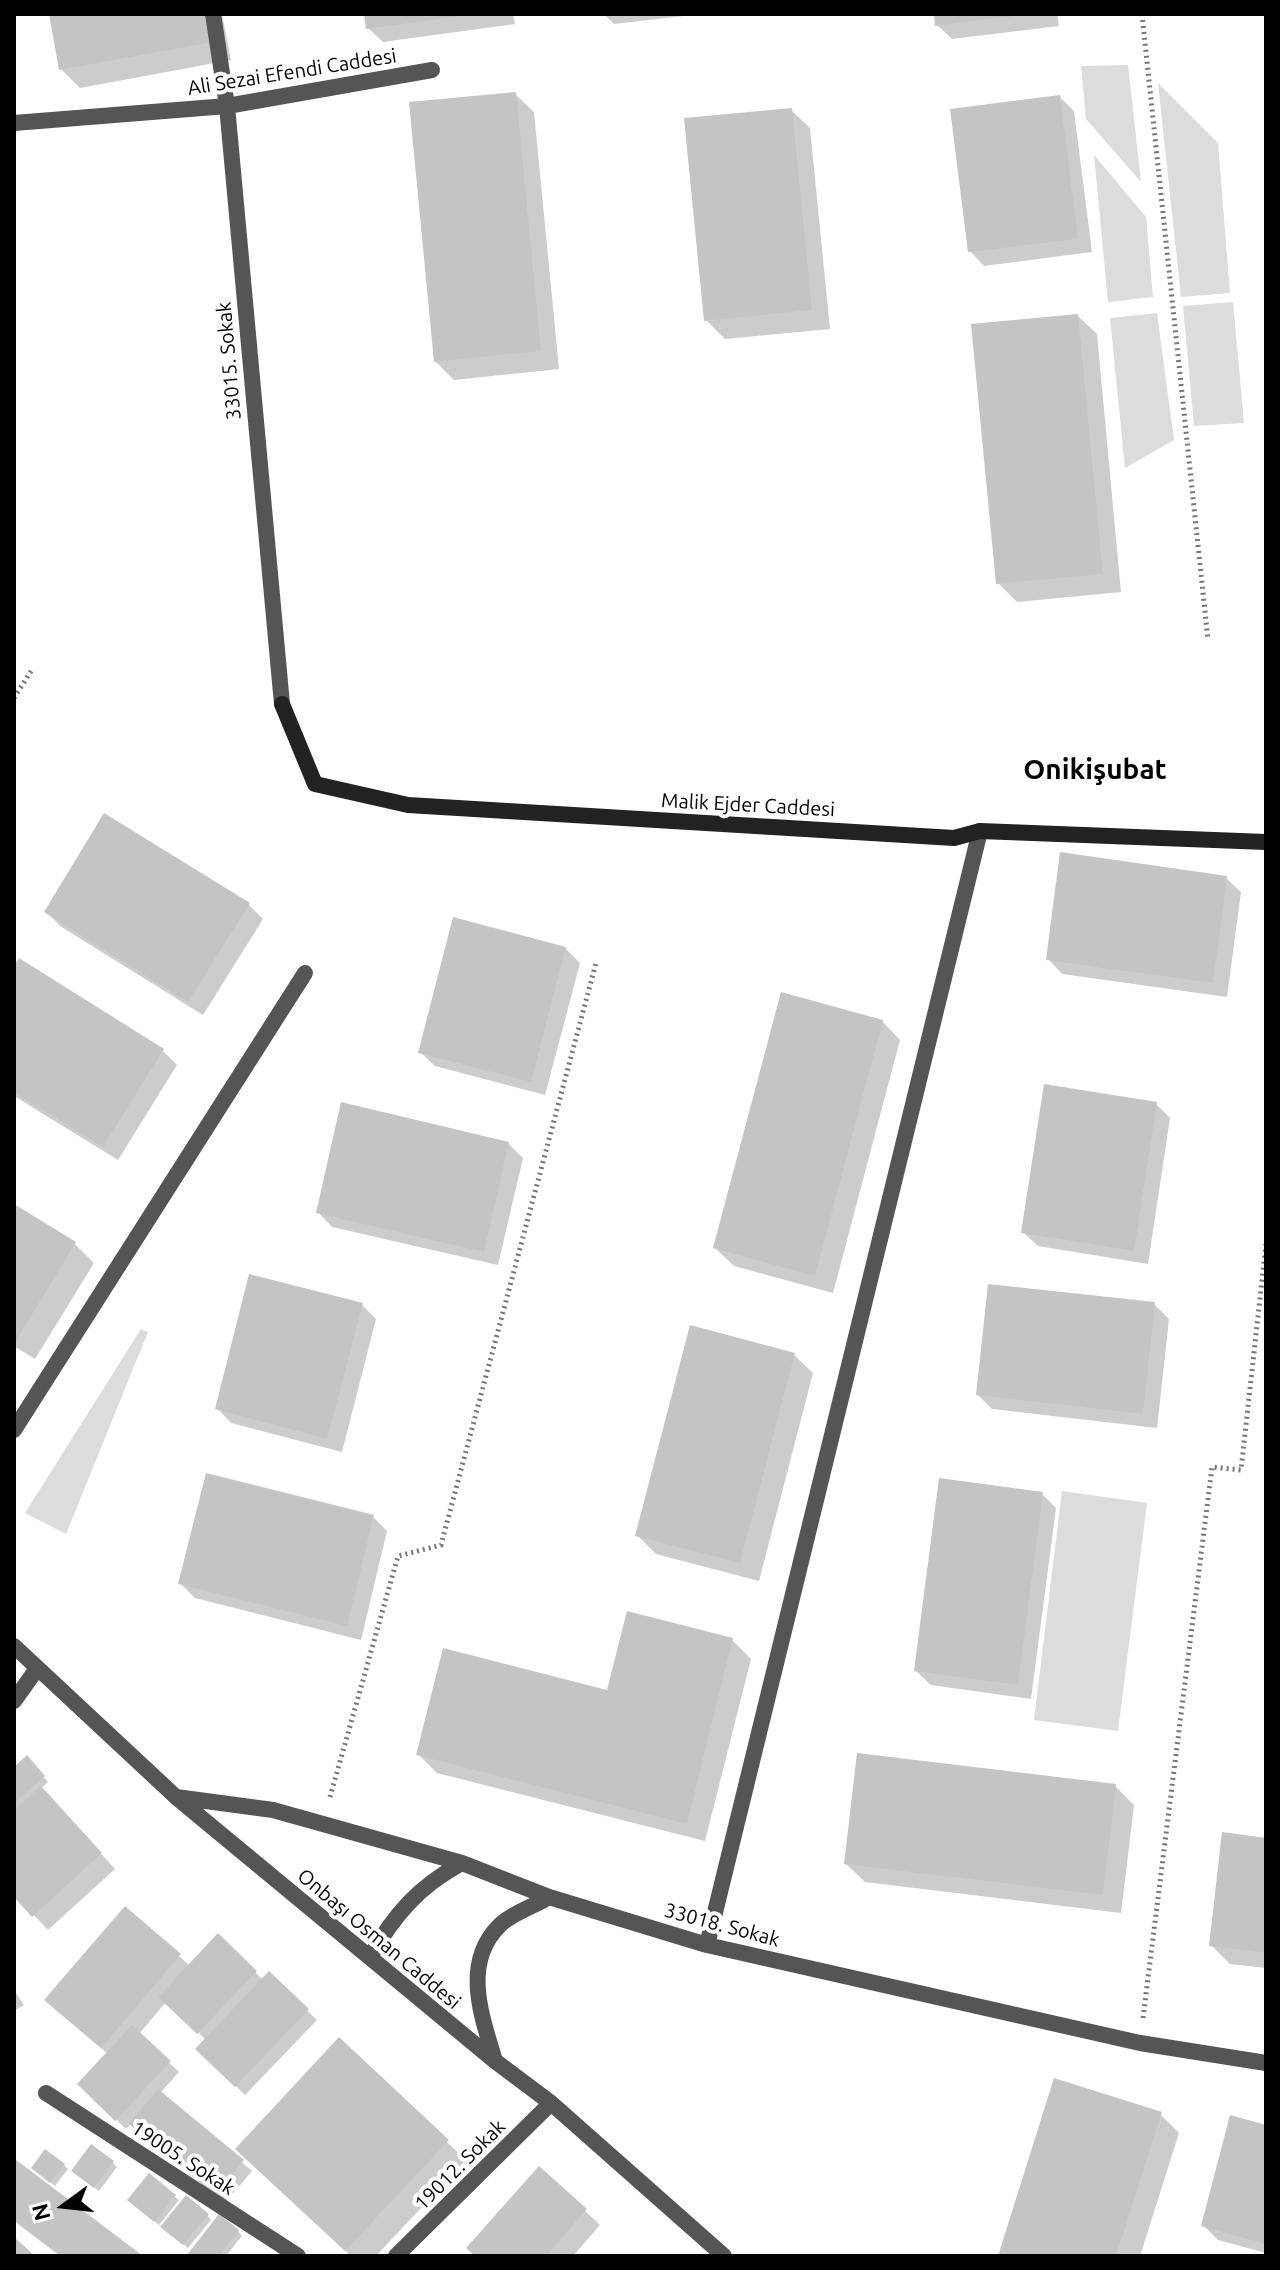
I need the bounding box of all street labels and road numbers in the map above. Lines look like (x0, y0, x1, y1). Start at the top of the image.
street label: Ali Sezai Efendi Caddesi (186, 44, 398, 100)
street label: 33015. Sokak (212, 301, 246, 421)
street label: Malik Ejder Caddesi (661, 788, 835, 822)
street label: Onbaşı Osman Caddesi (293, 1864, 465, 2014)
street label: 33018. Sokak (662, 1898, 782, 1952)
street label: 19012. Sokak (410, 2115, 510, 2215)
street label: 19005. Sokak (127, 2116, 239, 2200)

